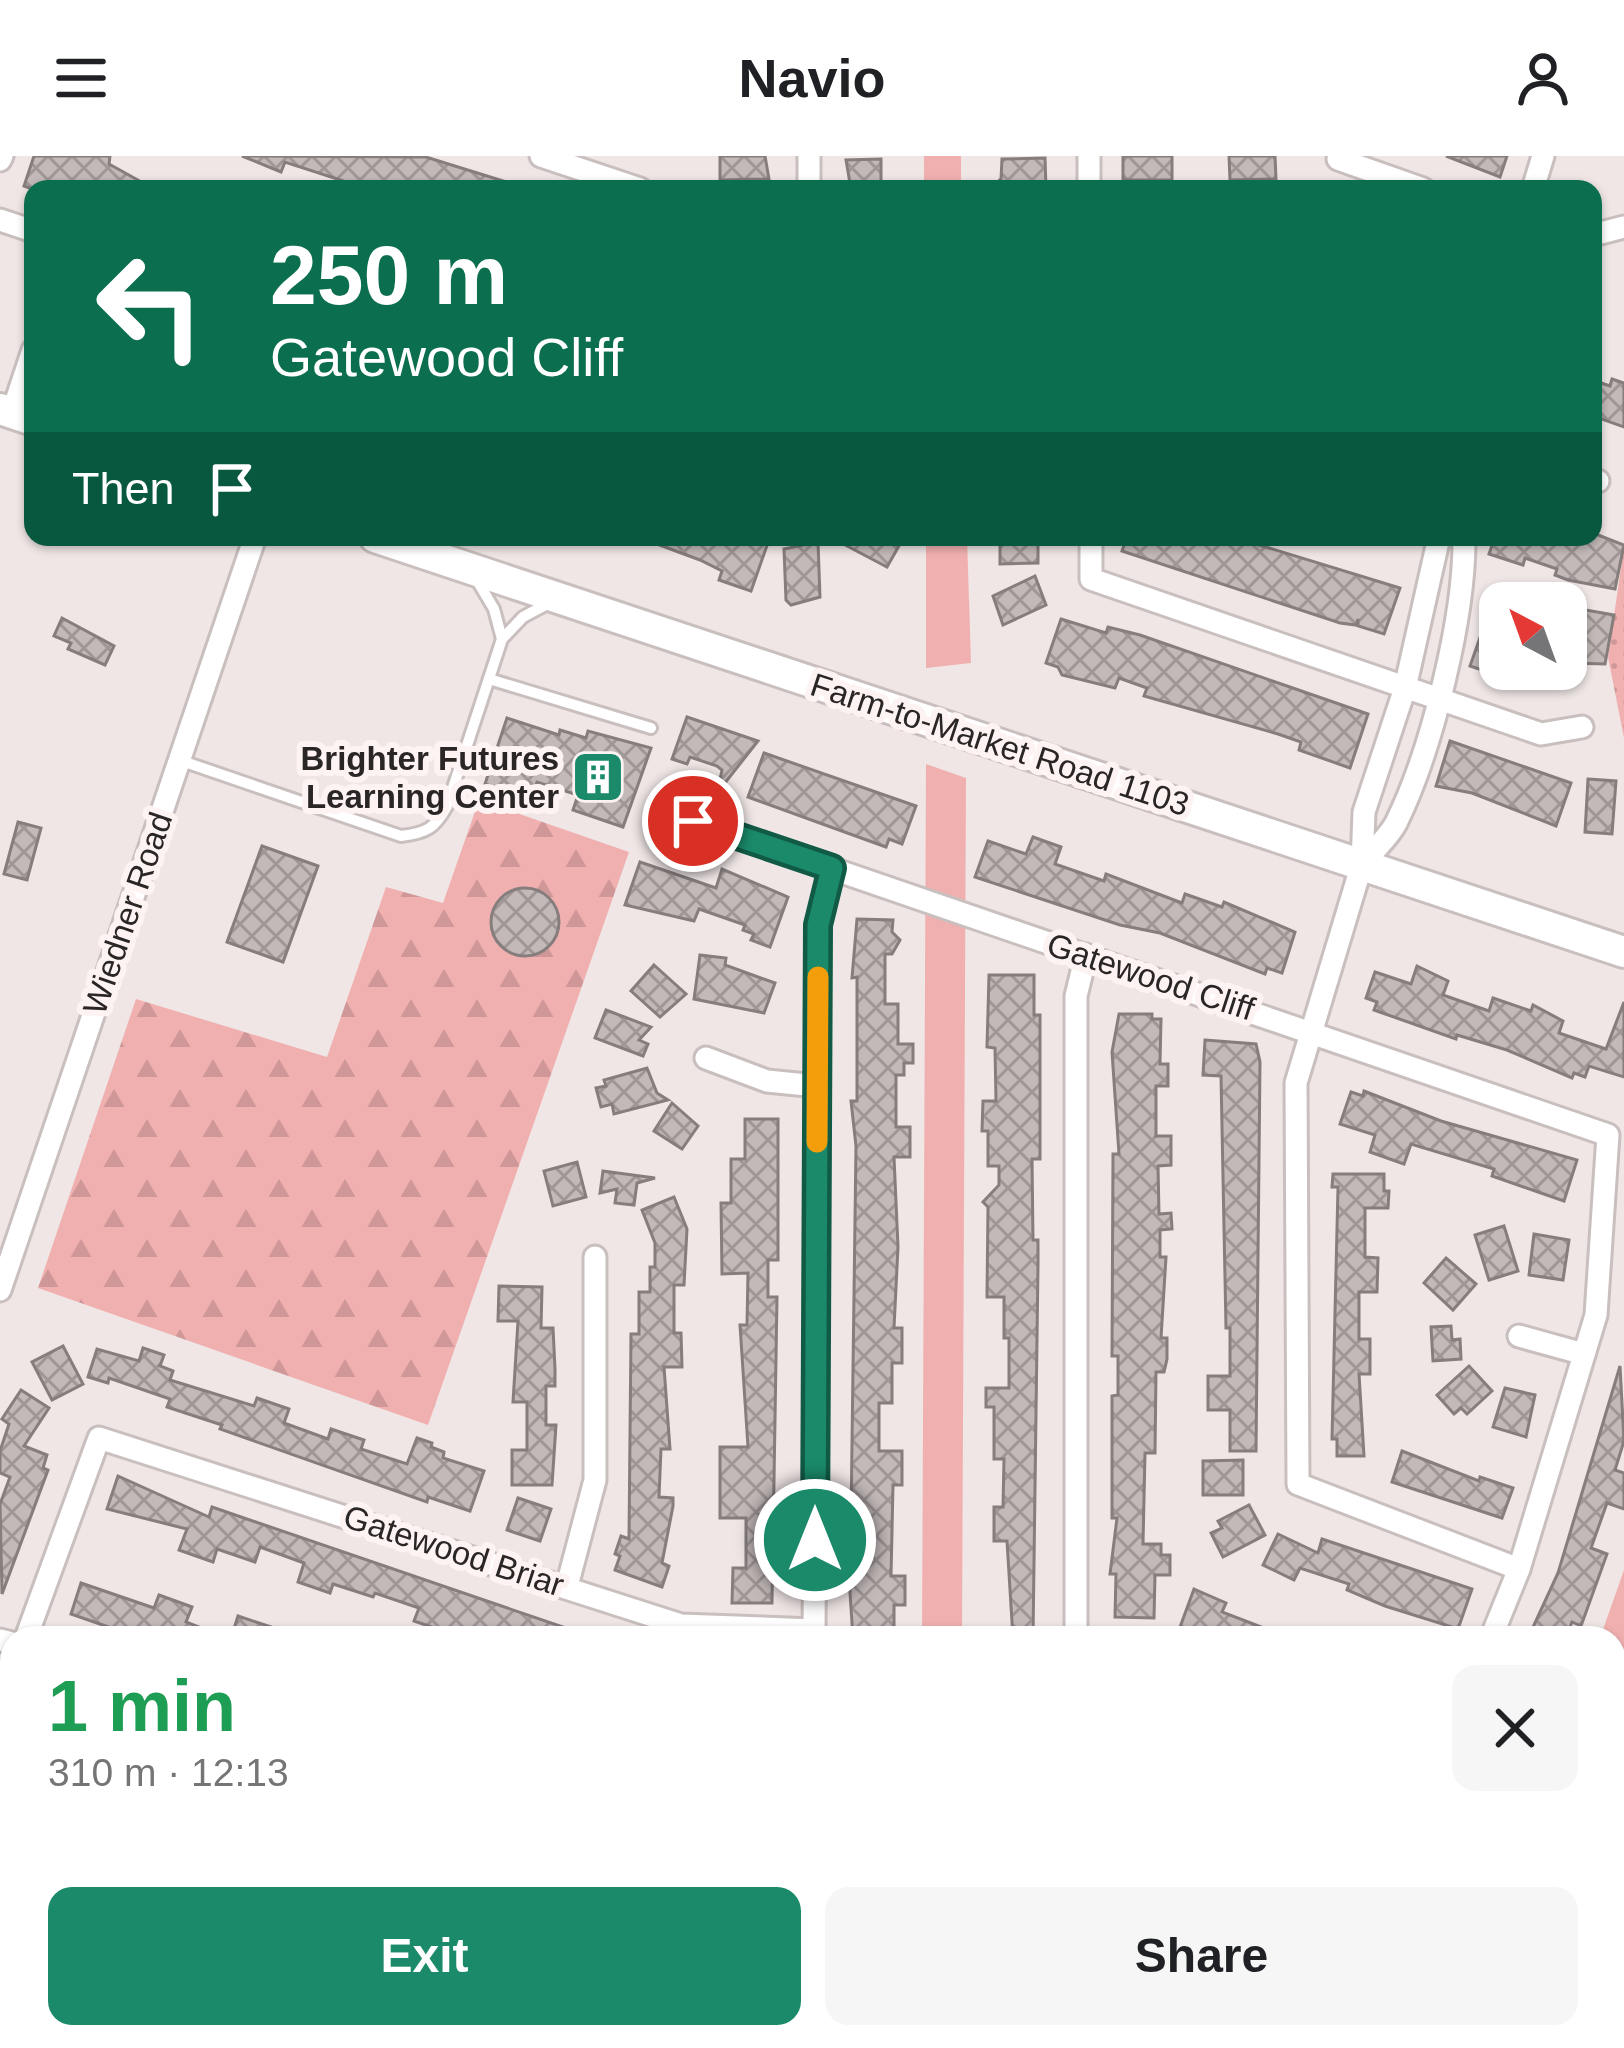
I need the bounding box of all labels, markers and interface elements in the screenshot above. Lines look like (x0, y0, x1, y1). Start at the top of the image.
icon: menu (48, 45, 114, 111)
icon: person (1510, 45, 1576, 111)
text: Navio (738, 48, 886, 108)
icon: left (72, 228, 228, 384)
text: 250 m (270, 228, 508, 322)
text: Gatewood Cliff (270, 327, 623, 387)
icon: arrive (199, 456, 265, 522)
text: Then (72, 463, 175, 514)
north arrow (1479, 582, 1587, 690)
map controls (1479, 582, 1587, 690)
street label: Farm-to-Market Road 1103 (806, 666, 1194, 823)
place label: Brighter Futures Learning Center (300, 740, 559, 815)
building icon: Brighter Futures Learning Center (570, 749, 626, 805)
pin (642, 770, 744, 872)
icon: arrive (660, 788, 726, 854)
street label: Wiedner Road (76, 807, 179, 1019)
street label: Gatewood Cliff (1042, 926, 1260, 1028)
position arrow (752, 1477, 878, 1603)
street label: Gatewood Briar (339, 1497, 569, 1603)
button: close (1452, 1665, 1578, 1791)
text: 1 min (48, 1666, 236, 1746)
text: 310 m · 12:13 (48, 1751, 289, 1794)
button: Exit (48, 1887, 801, 2025)
button: Share (825, 1887, 1578, 2025)

